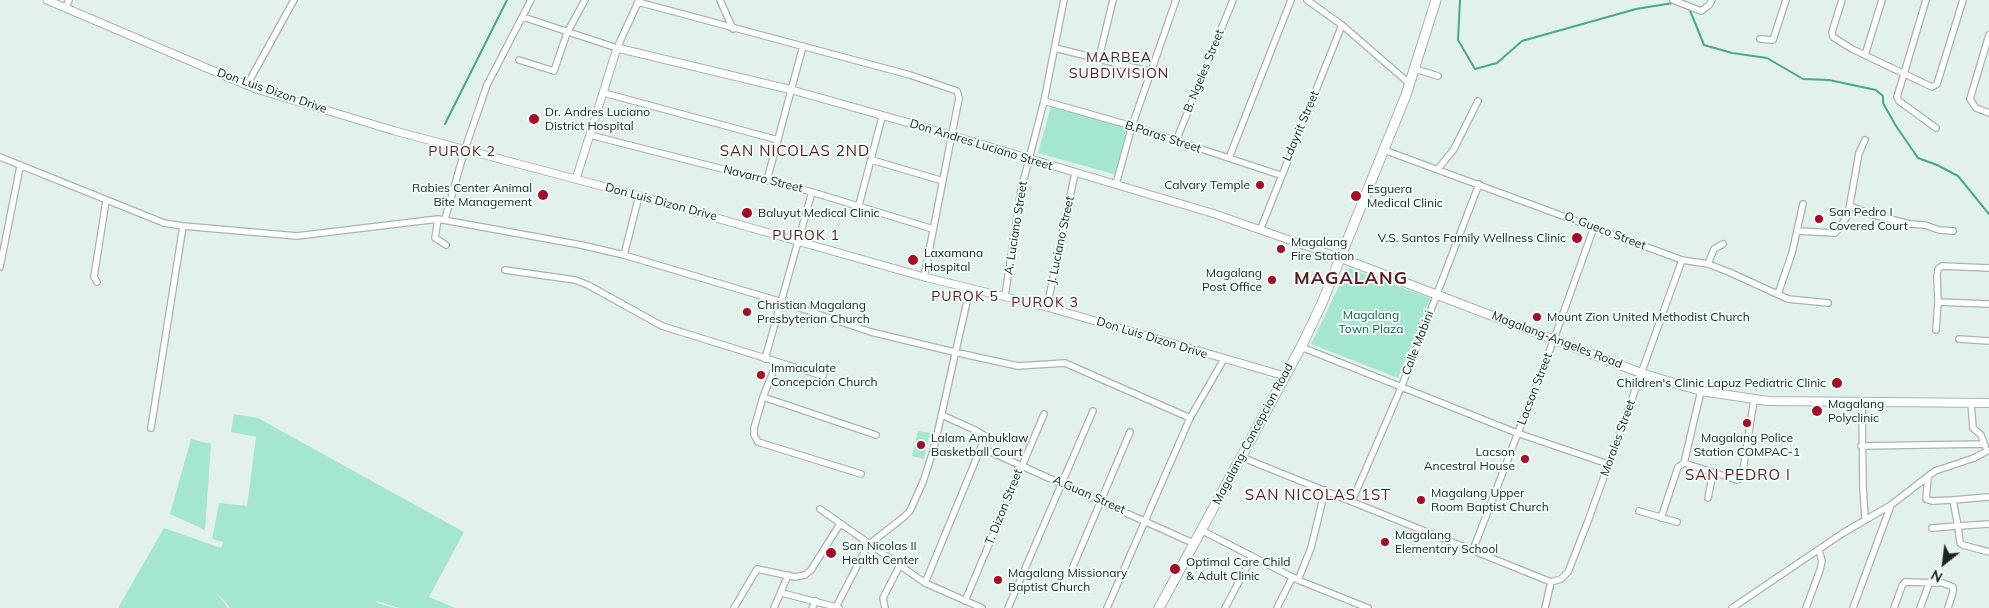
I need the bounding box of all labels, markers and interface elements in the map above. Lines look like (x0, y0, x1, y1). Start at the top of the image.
street label: B. Ngeles Street (1181, 27, 1227, 115)
district label: MARBEA SUBDIVISION (1067, 50, 1171, 82)
street label: Don Luis Dizon Drive (215, 65, 329, 117)
street label: Ldayrit Street (1280, 89, 1322, 163)
place label: Dr. Andres Luciano District Hospital (545, 105, 650, 133)
marker: Dr. Andres Luciano District Hospital (527, 112, 541, 126)
street label: Don Andres Luciano Street (908, 116, 1054, 174)
street label: B.Paras Street (1123, 118, 1203, 156)
district label: SAN NICOLAS 2ND (718, 142, 872, 160)
district label: PUROK 2 (427, 144, 497, 160)
street label: Navarro Street (722, 162, 804, 196)
place label: Calvary Temple (1164, 178, 1250, 192)
marker: Calvary Temple (1254, 179, 1266, 191)
street label: Don Luis Dizon Drive (604, 180, 718, 224)
street label: A. Luciano Street (1001, 180, 1031, 276)
place label: Rabies Center Animal Bite Management (412, 181, 532, 209)
place label: Esguera Medical Clinic (1367, 182, 1443, 210)
marker: Rabies Center Animal Bite Management (536, 188, 550, 202)
marker: Esguera Medical Clinic (1349, 189, 1363, 203)
street label: J. Luciano Street (1045, 195, 1077, 285)
place label: San Pedro I Covered Court (1829, 205, 1908, 233)
marker: Baluyut Medical Clinic (740, 206, 754, 220)
place label: Baluyut Medical Clinic (758, 206, 879, 220)
street label: O. Gueco Street (1562, 209, 1648, 253)
marker: San Pedro I Covered Court (1813, 213, 1825, 225)
district label: PUROK 1 (771, 228, 841, 244)
place label: V.S. Santos Family Wellness Clinic (1378, 231, 1566, 245)
marker: V.S. Santos Family Wellness Clinic (1570, 231, 1584, 245)
place label: Magalang Fire Station (1291, 235, 1354, 263)
marker: Magalang Fire Station (1275, 243, 1287, 255)
place label: Laxamana Hospital (924, 246, 983, 274)
marker: Laxamana Hospital (906, 253, 920, 267)
place label: Magalang Post Office (1202, 266, 1262, 294)
district label: MAGALANG (1293, 268, 1409, 290)
marker: Magalang Post Office (1266, 274, 1278, 286)
district label: PUROK 5 (930, 289, 1000, 305)
district label: PUROK 3 (1010, 295, 1080, 311)
place label: Christian Magalang Presbyterian Church (757, 298, 870, 326)
marker: Christian Magalang Presbyterian Church (741, 306, 753, 318)
park label: Magalang Town Plaza (1339, 308, 1403, 336)
street label: Magalang-Angeles Road (1490, 308, 1624, 372)
street label: Calle Mabini (1399, 309, 1437, 377)
place label: Mount Zion United Methodist Church (1547, 310, 1750, 324)
marker: Mount Zion United Methodist Church (1531, 311, 1543, 323)
street label: Don Luis Dizon Drive (1095, 314, 1209, 362)
street label: Lacson Street (1515, 351, 1555, 427)
place label: Immaculate Concepcion Church (771, 361, 877, 389)
street label: Magalang-Concepcion Road (1210, 361, 1296, 507)
marker: Immaculate Concepcion Church (755, 369, 767, 381)
place label: Children's Clinic Lapuz Pediatric Clinic (1617, 376, 1826, 390)
marker: Children's Clinic Lapuz Pediatric Clinic (1830, 376, 1844, 390)
place label: Magalang Polyclinic (1828, 397, 1884, 425)
street label: Morales Street (1598, 398, 1638, 478)
marker: Magalang Polyclinic (1810, 404, 1824, 418)
marker: Magalang Police Station COMPAC-1 (1741, 417, 1753, 429)
place label: Lalam Ambuklaw Basketball Court (931, 431, 1029, 459)
place label: Magalang Police Station COMPAC-1 (1694, 431, 1800, 459)
marker: Lalam Ambuklaw Basketball Court (915, 439, 927, 451)
place label: Lacson Ancestral House (1424, 445, 1515, 473)
marker: Lacson Ancestral House (1519, 453, 1531, 465)
district label: SAN PEDRO I (1684, 466, 1792, 484)
street label: T. Dizon Street (982, 467, 1026, 547)
street label: A.Guan Street (1051, 473, 1127, 517)
district label: SAN NICOLAS 1ST (1243, 486, 1393, 504)
place label: Magalang Upper Room Baptist Church (1431, 486, 1549, 514)
marker: Magalang Upper Room Baptist Church (1415, 494, 1427, 506)
place label: Magalang Elementary School (1395, 528, 1498, 556)
marker: Magalang Elementary School (1379, 536, 1391, 548)
north arrow (1919, 538, 1969, 588)
place label: San Nicolas II Health Center (842, 539, 919, 567)
marker: San Nicolas II Health Center (824, 546, 838, 560)
place label: Optimal Care Child & Adult Clinic (1186, 555, 1290, 583)
marker: Optimal Care Child & Adult Clinic (1168, 562, 1182, 576)
place label: Magalang Missionary Baptist Church (1008, 566, 1127, 594)
text: N (1928, 566, 1946, 587)
marker: Magalang Missionary Baptist Church (992, 574, 1004, 586)

